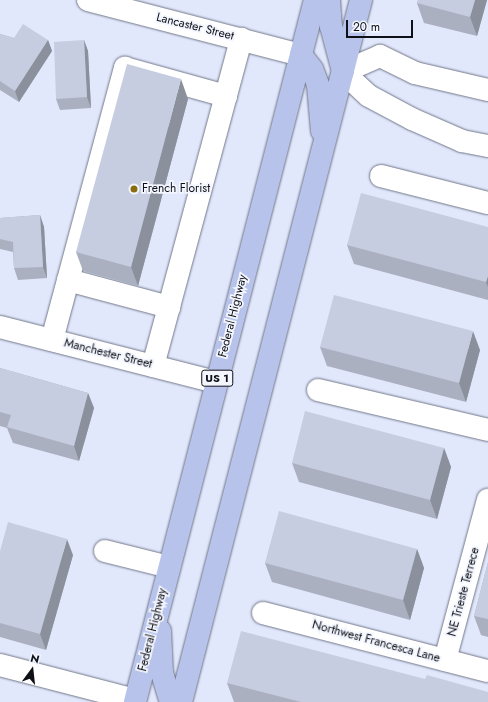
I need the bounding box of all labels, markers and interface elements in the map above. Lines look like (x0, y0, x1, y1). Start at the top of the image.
street label: Lancaster Street (155, 10, 235, 44)
scale bar (348, 12, 415, 38)
text: 20 m (353, 18, 380, 36)
place label: French Florist (142, 182, 210, 196)
marker: French Florist (129, 184, 139, 194)
street label: Federal Highway (216, 273, 250, 359)
street label: Manchester Street (62, 336, 154, 372)
road number: US 1 (201, 369, 233, 387)
street label: NE Trieste Terrece (445, 546, 483, 638)
street label: Federal Highway (136, 587, 170, 673)
street label: Northwest Francesca Lane (310, 618, 442, 666)
north arrow (12, 650, 52, 690)
text: N (29, 650, 41, 667)

